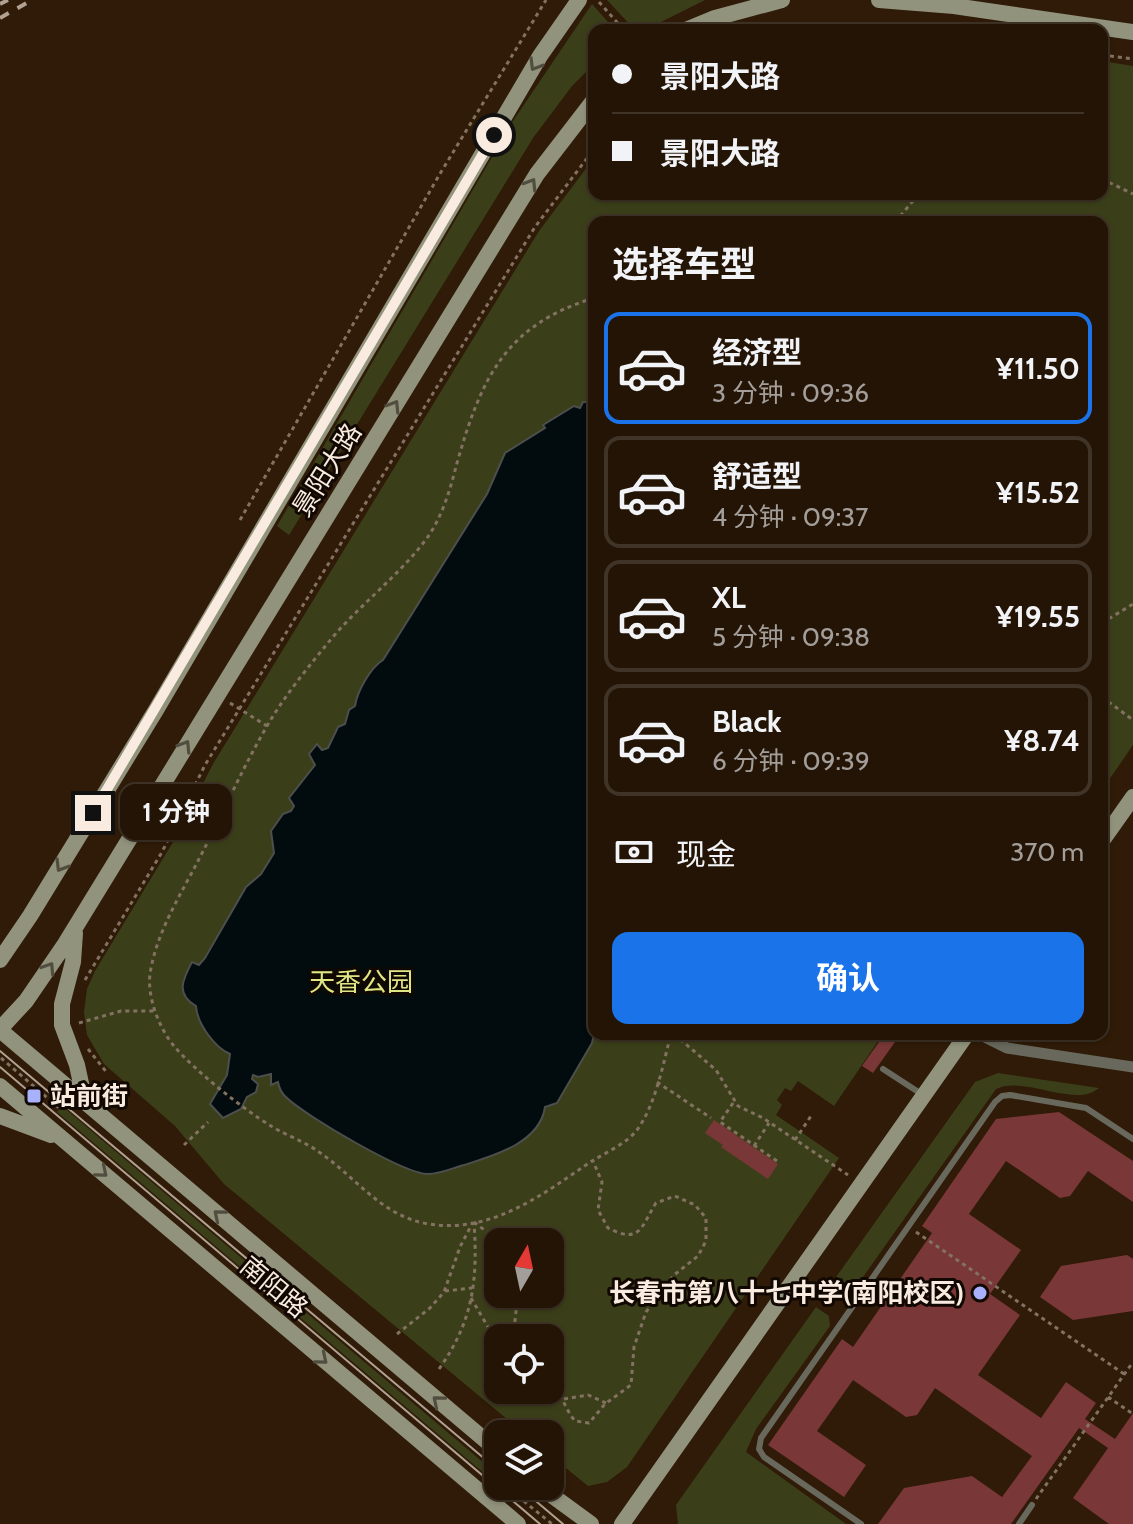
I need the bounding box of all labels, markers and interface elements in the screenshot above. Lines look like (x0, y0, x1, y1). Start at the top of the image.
one-way arrow (530, 56, 545, 71)
text: 景阳大路 (660, 58, 780, 95)
route start (476, 117, 512, 153)
text: 景阳大路 (660, 135, 780, 172)
one-way arrow (521, 179, 536, 193)
text: 选择车型 (612, 242, 756, 286)
icon: car (616, 332, 688, 404)
text: 经济型 (712, 334, 802, 371)
text: ¥11.50 (996, 350, 1080, 387)
text: 3 分钟 · 09:36 (712, 377, 869, 409)
one-way arrow (385, 400, 400, 415)
street label: 景阳大路 (286, 417, 368, 523)
icon: car (616, 456, 688, 528)
text: 舒适型 (712, 458, 802, 495)
text: ¥15.52 (996, 474, 1080, 511)
text: 4 分钟 · 09:37 (712, 501, 868, 533)
text: XL (712, 579, 746, 616)
icon: car (616, 580, 688, 652)
text: ¥19.55 (996, 598, 1080, 635)
text: 5 分钟 · 09:38 (712, 621, 870, 653)
text: Black (712, 703, 782, 740)
icon: car (616, 704, 688, 776)
text: ¥8.74 (1004, 722, 1080, 759)
one-way arrow (175, 741, 190, 755)
text: 6 分钟 · 09:39 (712, 745, 870, 777)
callout: 1 分钟 (121, 785, 233, 841)
route end (75, 795, 111, 831)
text: 1 分钟 (142, 796, 210, 828)
icon: cash (612, 830, 656, 874)
text: 现金 (676, 836, 736, 873)
text: 370 m (1010, 836, 1084, 868)
one-way arrow (55, 858, 70, 872)
button: 确认 (612, 932, 1084, 1024)
one-way arrow (39, 962, 54, 977)
park label: 天香公园 (309, 966, 413, 998)
place label: 站前街 (50, 1080, 128, 1112)
marker: 站前街 (25, 1087, 43, 1105)
one-way arrow (93, 1163, 108, 1177)
one-way arrow (213, 1210, 228, 1225)
north arrow (484, 1228, 564, 1308)
map controls (484, 1228, 564, 1500)
street label: 南阳路 (234, 1250, 314, 1324)
place label: 长春市第八十七中学(南阳校区) (609, 1277, 964, 1309)
marker: 长春市第八十七中学(南阳校区) (971, 1284, 989, 1302)
button: locate (484, 1324, 564, 1404)
one-way arrow (313, 1349, 327, 1364)
one-way arrow (433, 1396, 448, 1411)
button: layers (484, 1420, 564, 1500)

